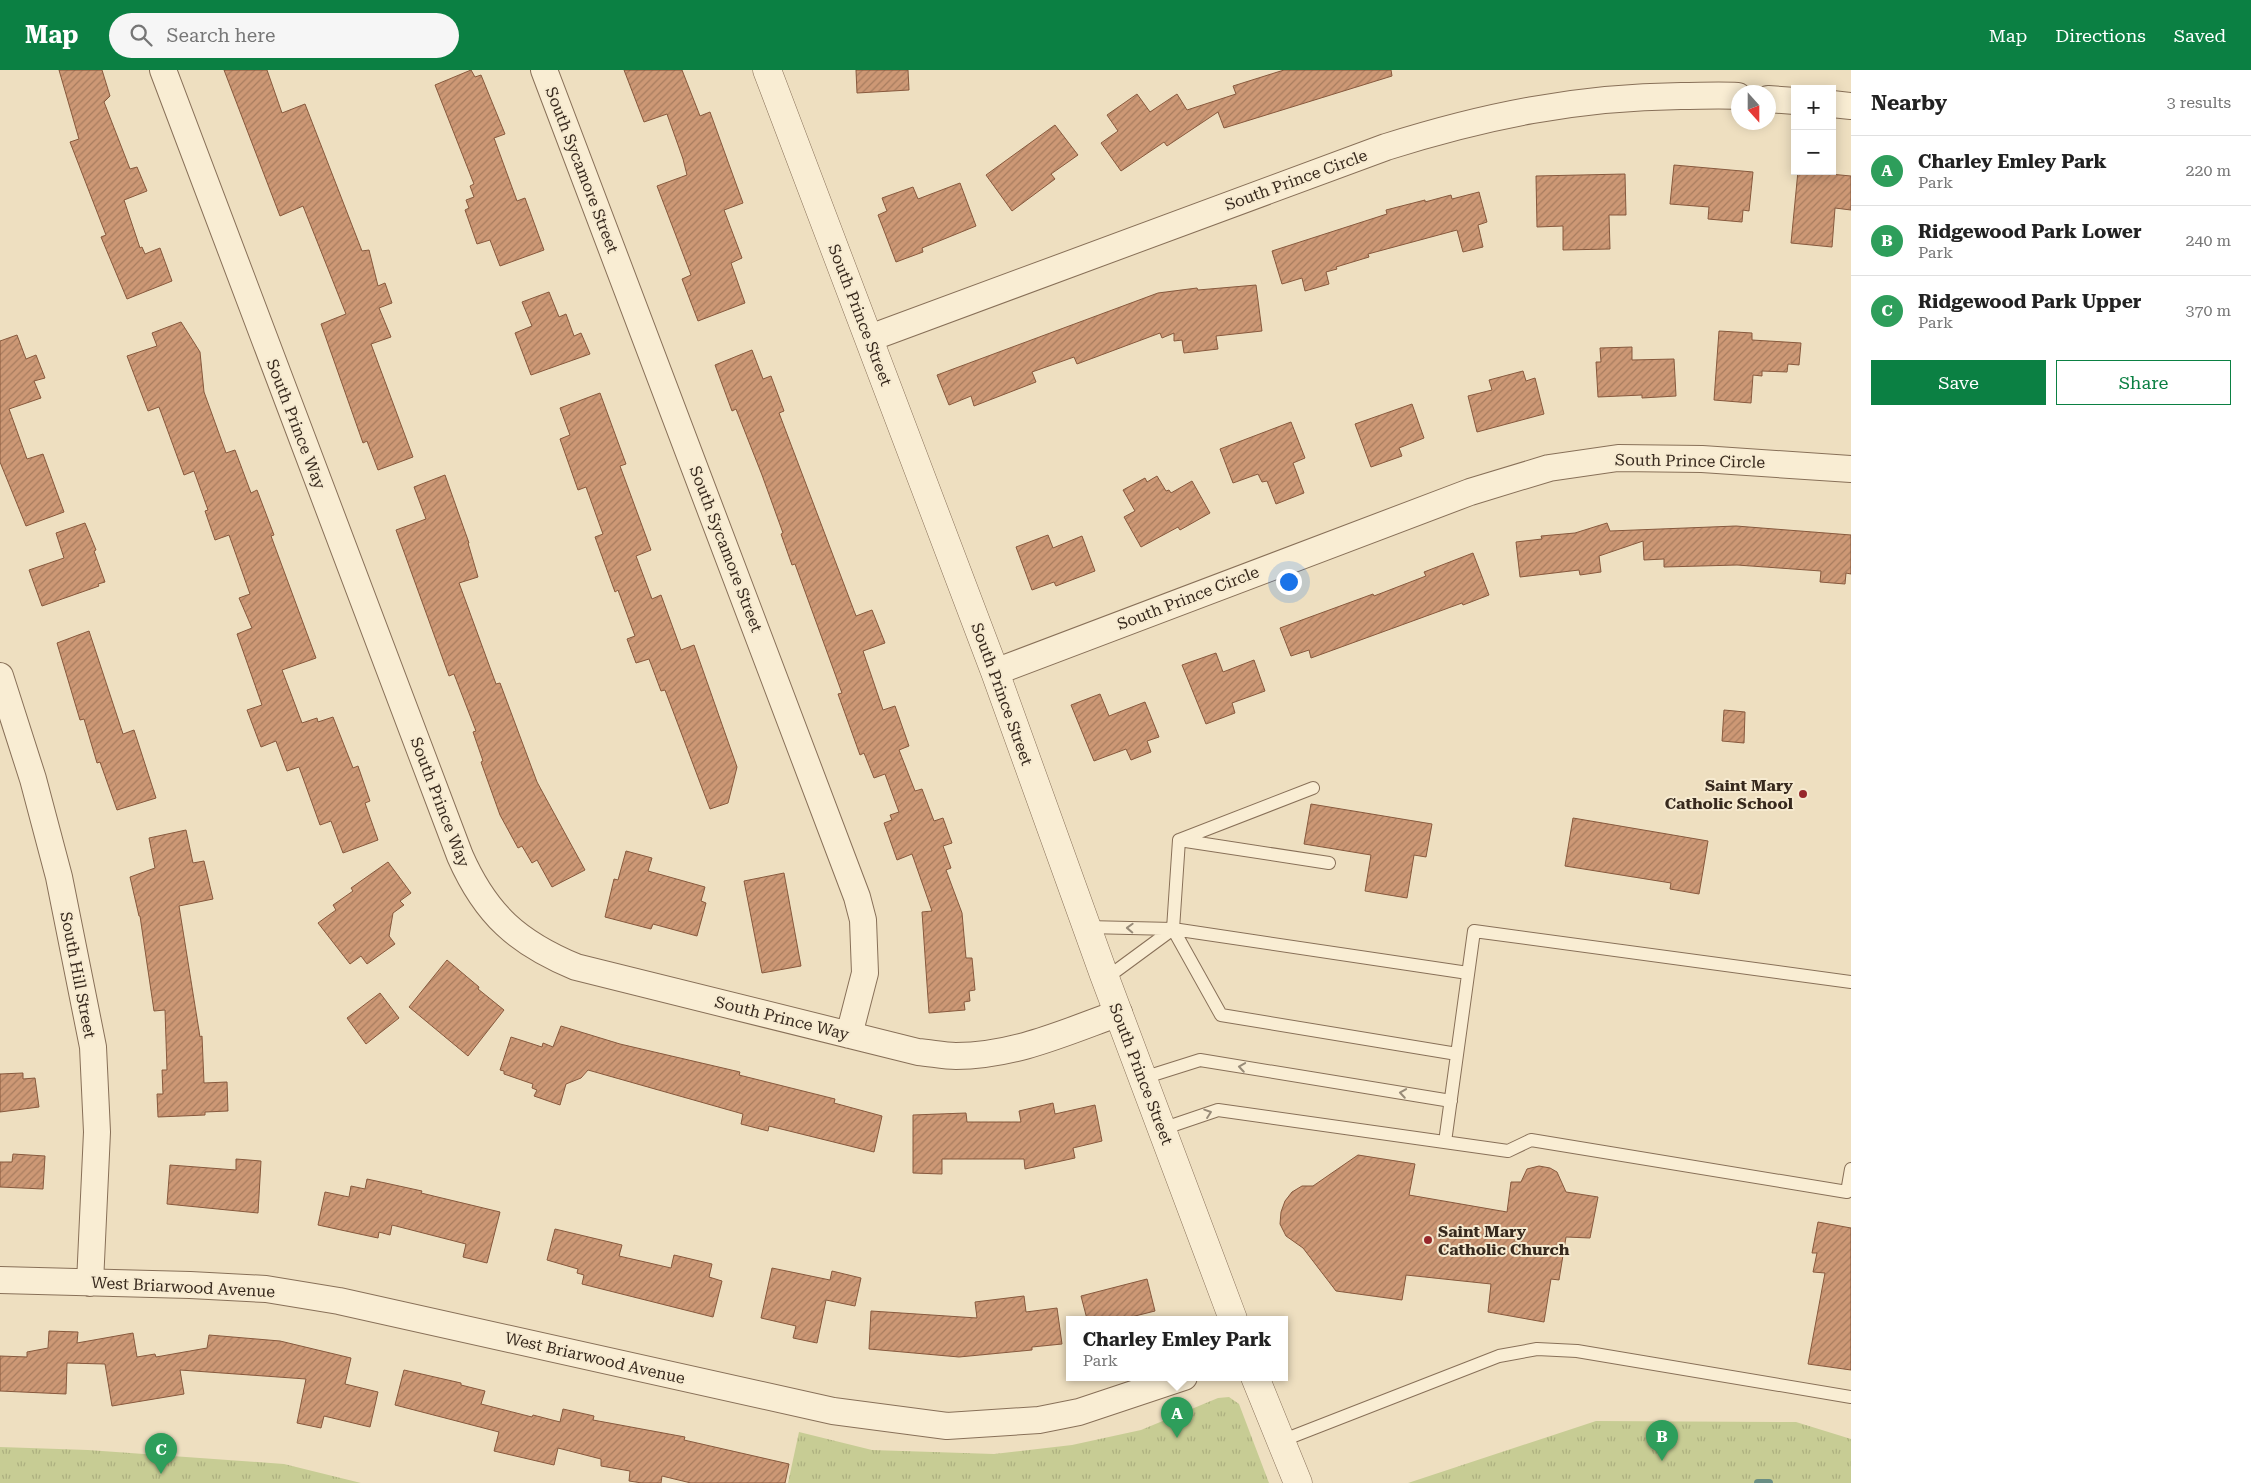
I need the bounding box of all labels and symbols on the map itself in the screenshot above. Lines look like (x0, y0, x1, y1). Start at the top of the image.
street label: South Sycamore Street (542, 84, 623, 256)
north arrow (1731, 85, 1776, 130)
street label: South Prince Circle (1222, 145, 1370, 215)
street label: South Prince Street (824, 241, 896, 389)
street label: South Prince Way (262, 356, 330, 492)
street label: South Prince Circle (1615, 450, 1766, 472)
street label: South Sycamore Street (686, 463, 767, 635)
street label: South Prince Circle (1114, 562, 1262, 634)
your location (1276, 569, 1302, 595)
street label: South Prince Street (967, 620, 1037, 768)
street label: South Prince Way (406, 734, 474, 870)
place label: Saint Mary Catholic School (1665, 776, 1794, 813)
marker: Saint Mary Catholic School (1797, 788, 1809, 800)
street label: South Hill Street (56, 910, 100, 1040)
one-way arrow (1126, 923, 1134, 933)
street label: South Prince Way (713, 992, 852, 1044)
street label: South Prince Street (1105, 1000, 1177, 1148)
one-way arrow (1238, 1062, 1246, 1073)
one-way arrow (1398, 1088, 1407, 1098)
one-way arrow (1204, 1109, 1212, 1119)
place label: Saint Mary Catholic Church (1438, 1222, 1570, 1259)
marker: Saint Mary Catholic Church (1422, 1234, 1434, 1246)
street label: West Briarwood Avenue (91, 1273, 276, 1301)
street label: West Briarwood Avenue (503, 1328, 687, 1388)
pin: A (1161, 1397, 1193, 1438)
pin: B (1646, 1420, 1678, 1461)
pin: C (145, 1433, 177, 1474)

